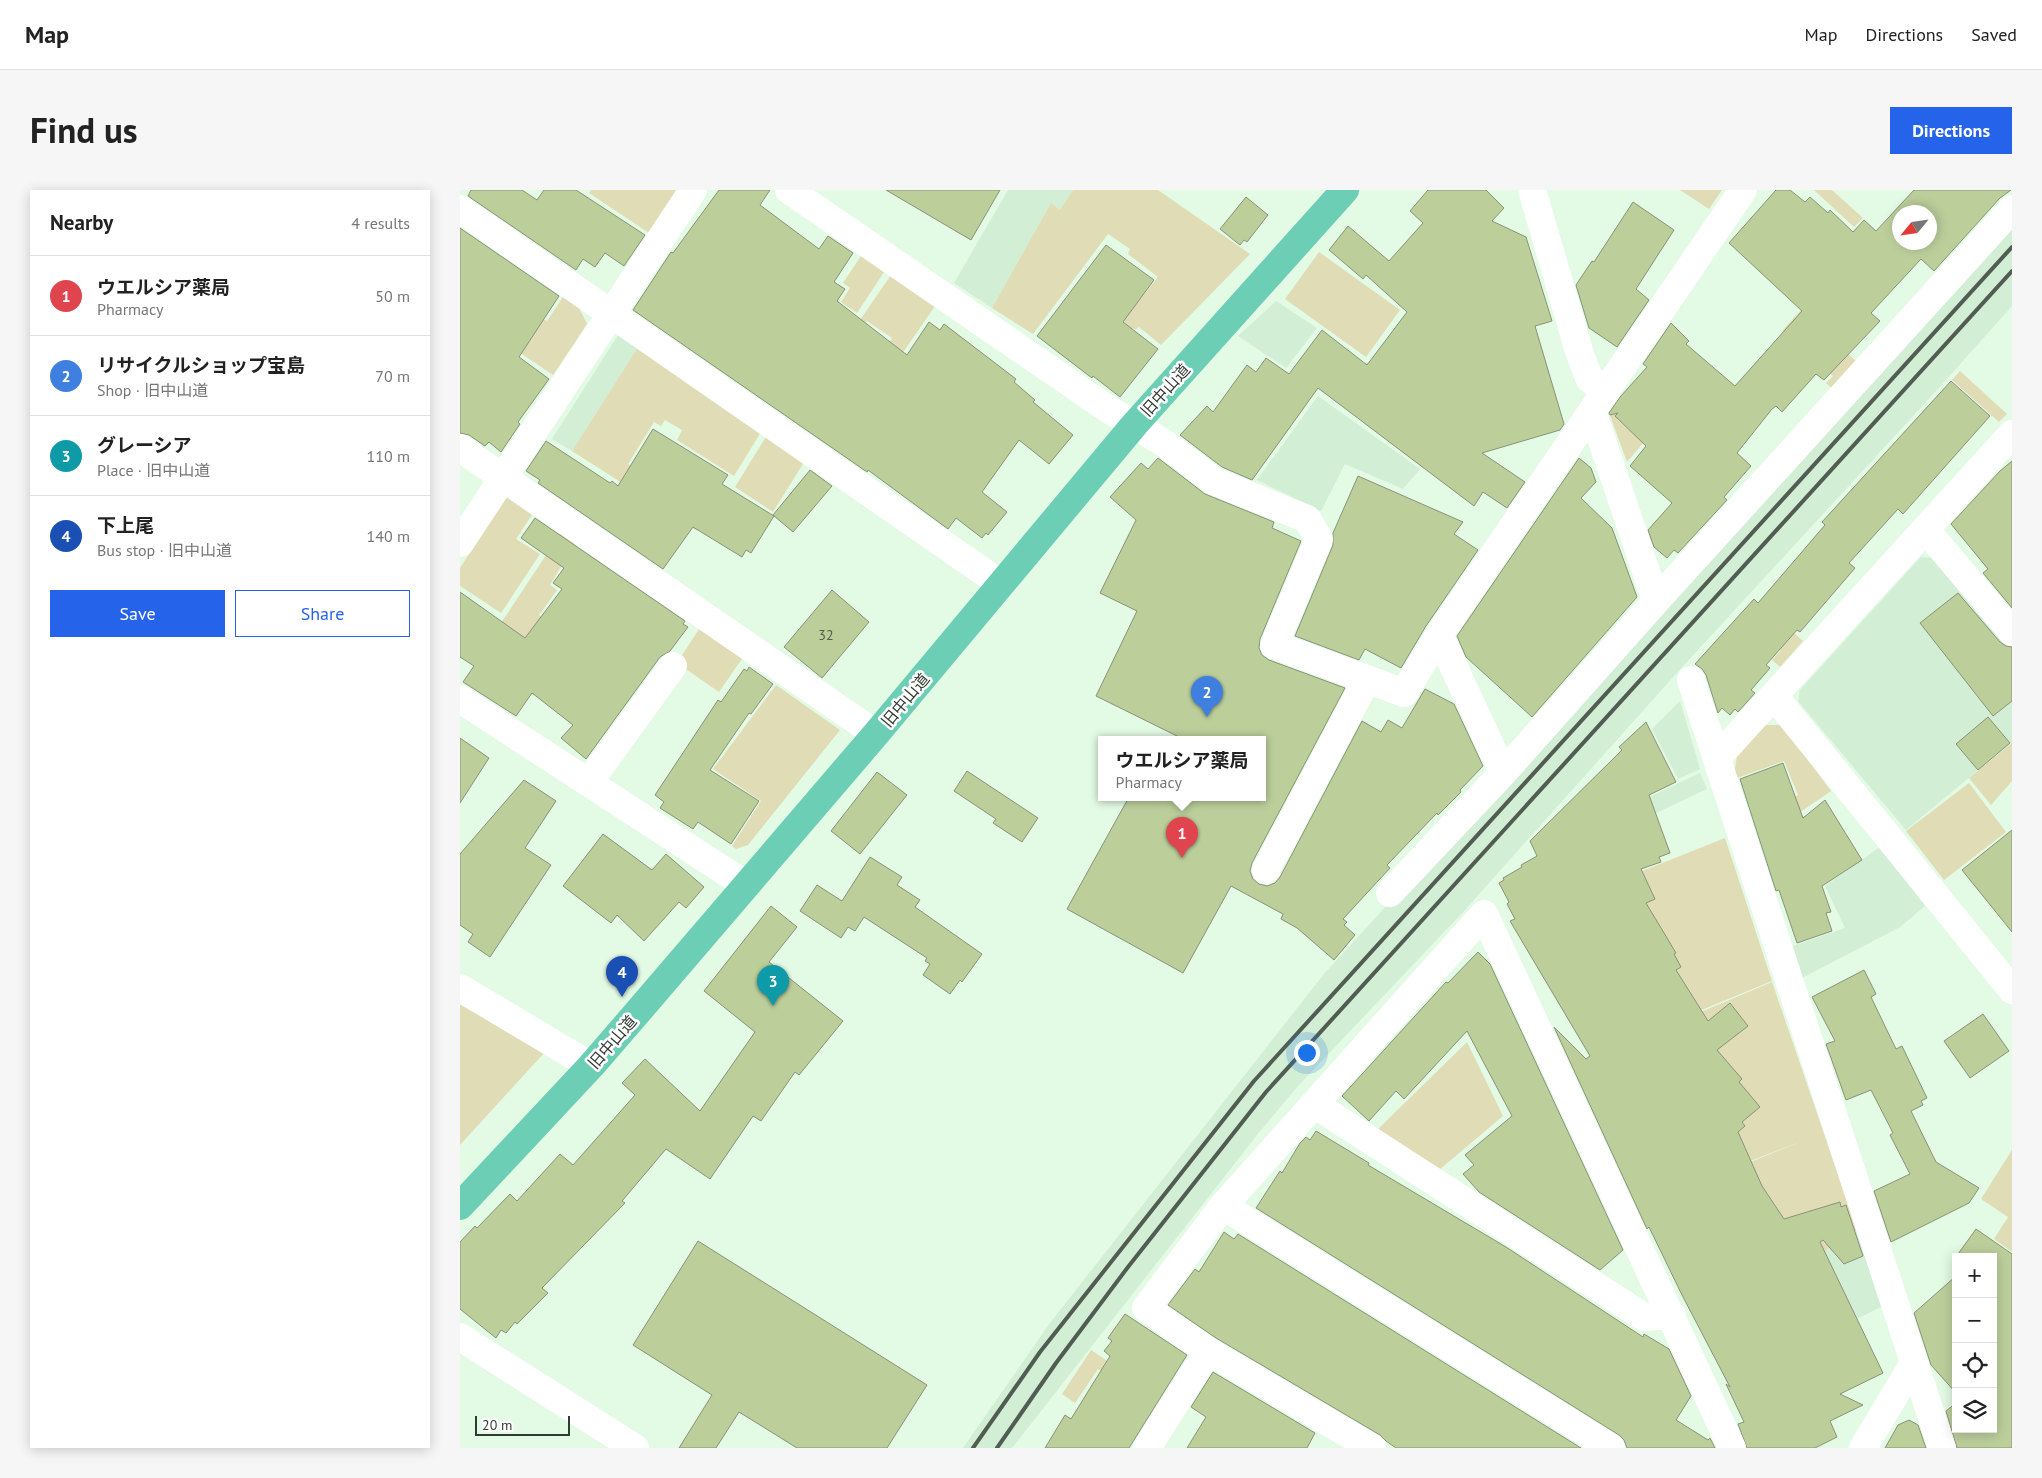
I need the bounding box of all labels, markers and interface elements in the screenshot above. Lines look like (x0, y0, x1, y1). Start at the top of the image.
text: Map (25, 19, 69, 50)
text: Map (1805, 23, 1837, 46)
text: Directions (1865, 23, 1943, 46)
text: Saved (1971, 23, 2017, 46)
text: Find us (30, 107, 138, 153)
button: Directions (1890, 107, 2012, 154)
north arrow (1892, 205, 1937, 250)
text: Nearby (50, 209, 113, 236)
text: 4 results (351, 213, 410, 233)
text: ウエルシア薬局 (97, 275, 230, 299)
text: 1 (61, 286, 71, 306)
text: 50 m (375, 286, 410, 306)
text: Pharmacy (97, 299, 163, 319)
text: リサイクルショップ宝島 (97, 353, 305, 377)
street label: 旧中山道 (1136, 360, 1194, 420)
text: 2 (61, 366, 71, 386)
text: 70 m (375, 366, 410, 386)
text: Shop · 旧中山道 (97, 380, 208, 400)
text: グレーシア (97, 433, 192, 457)
text: 3 (61, 446, 71, 466)
text: 110 m (367, 446, 410, 466)
text: Place · 旧中山道 (97, 460, 210, 480)
text: 下上尾 (97, 513, 154, 537)
text: 4 (61, 526, 71, 546)
text: 140 m (367, 526, 410, 546)
text: Bus stop · 旧中山道 (97, 540, 232, 560)
button: Save (50, 590, 225, 637)
button: Share (235, 590, 410, 637)
house number: 32 (818, 626, 834, 644)
street label: 旧中山道 (877, 669, 933, 731)
pin: 2 (1191, 676, 1223, 717)
popup (1098, 736, 1266, 801)
text: ウエルシア薬局 (1115, 748, 1249, 772)
text: Pharmacy (1115, 772, 1182, 792)
pin: 1 (1166, 817, 1198, 858)
pin: 4 (606, 956, 638, 997)
pin: 3 (757, 965, 789, 1006)
street label: 旧中山道 (583, 1011, 641, 1073)
your location (1294, 1040, 1320, 1066)
map controls (1952, 1253, 1997, 1433)
button: + (1952, 1253, 1997, 1298)
button: − (1952, 1298, 1997, 1343)
button: locate (1952, 1343, 1997, 1388)
button: layers (1952, 1388, 1997, 1433)
scale bar (475, 1413, 570, 1436)
text: 20 m (482, 1416, 512, 1434)

